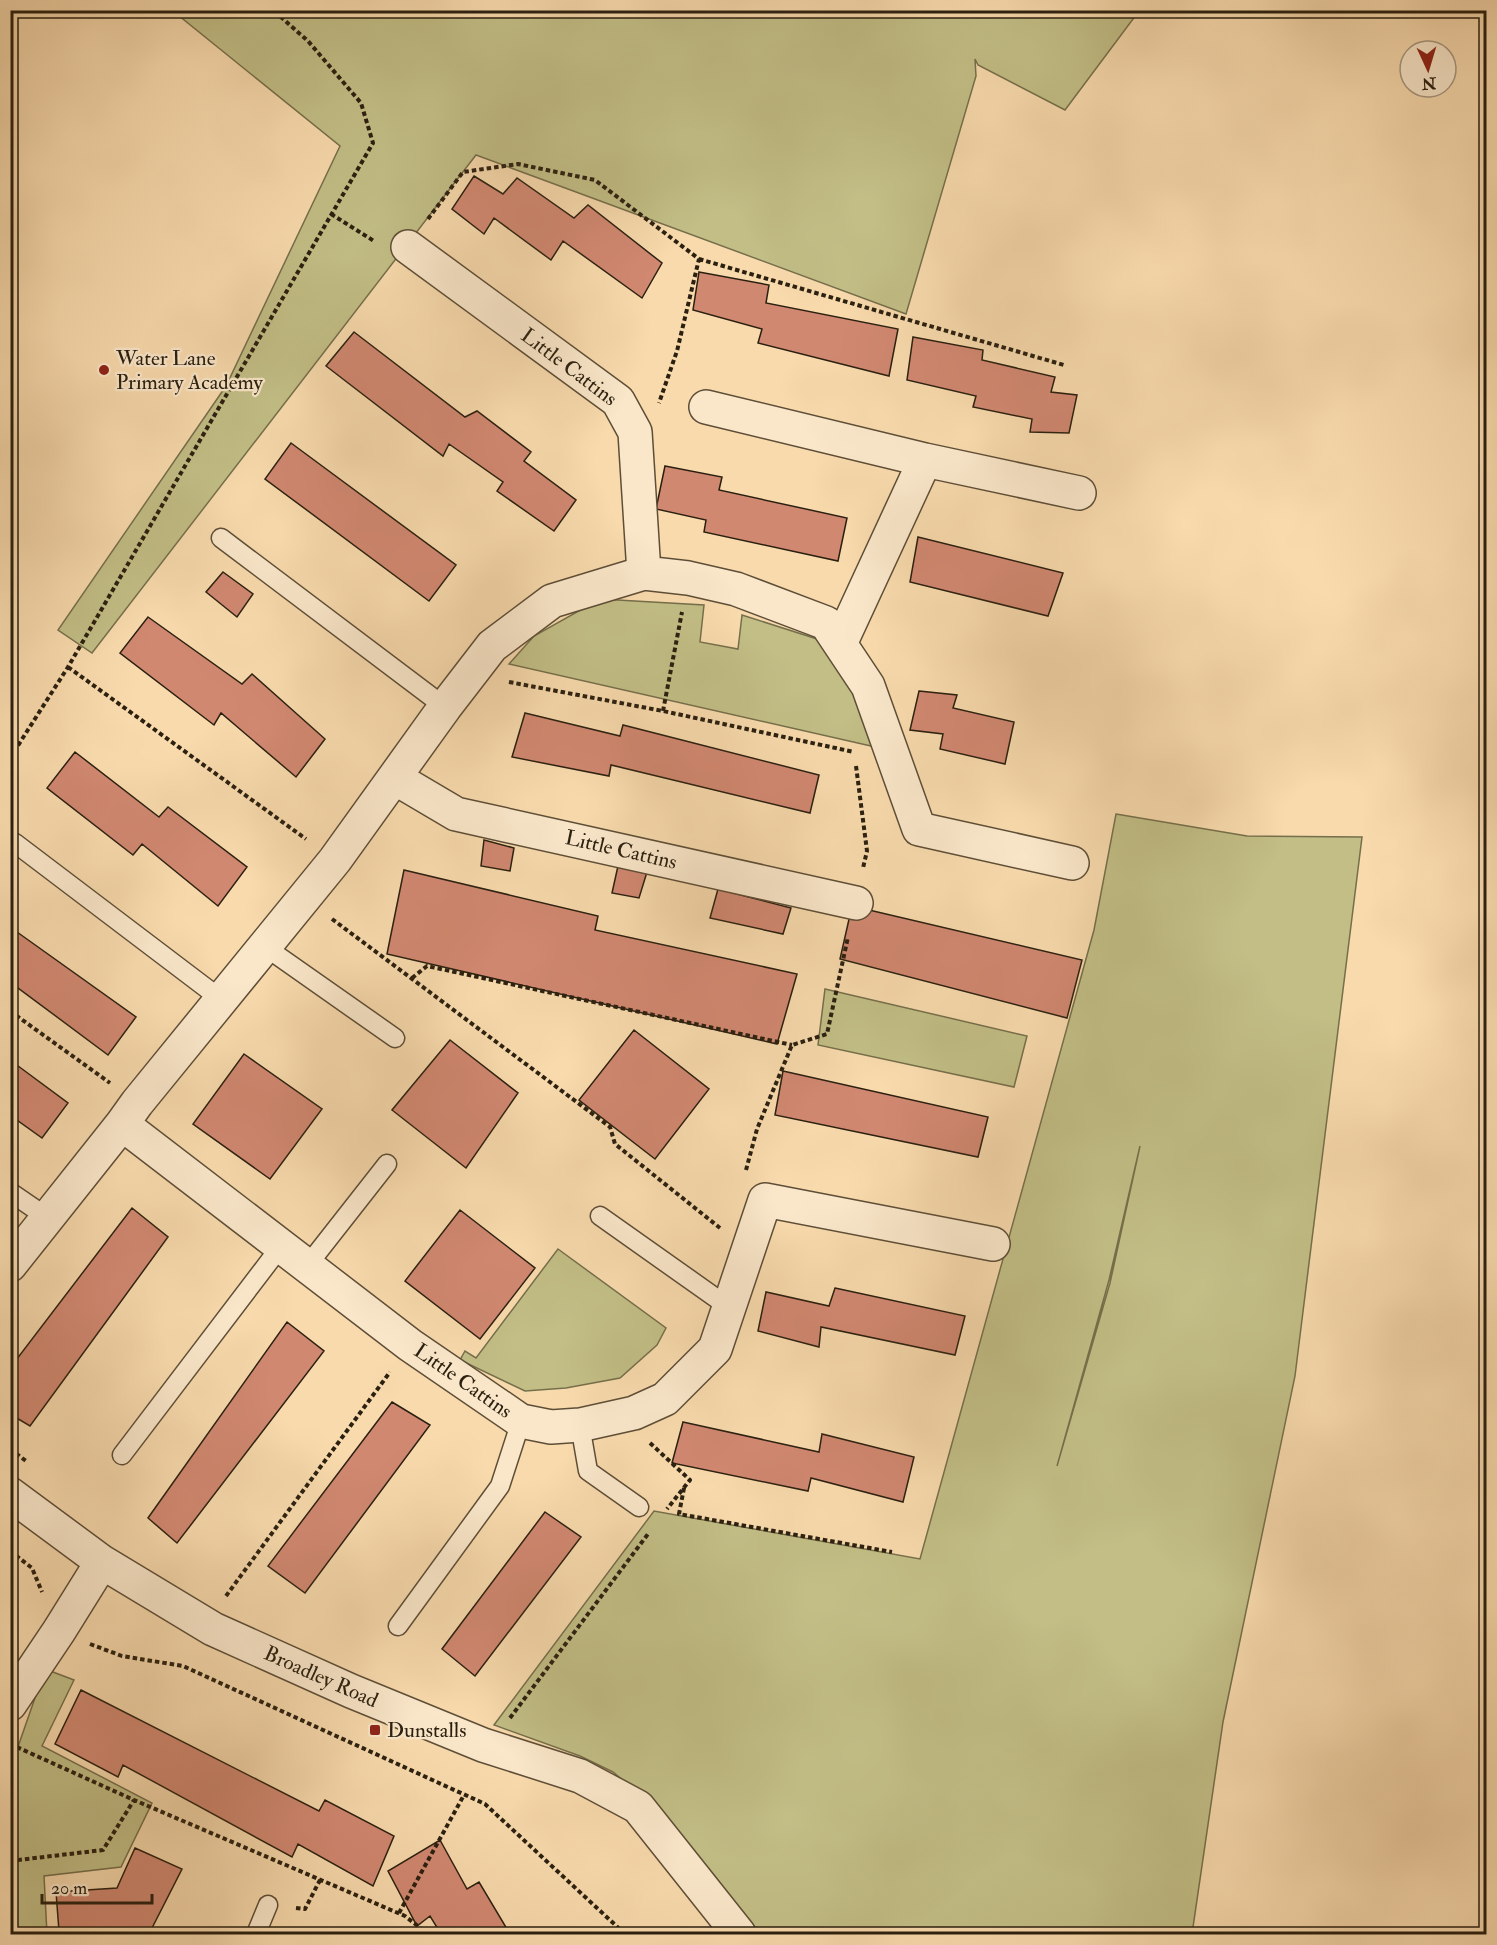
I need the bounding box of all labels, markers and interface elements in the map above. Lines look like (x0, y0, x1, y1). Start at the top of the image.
north arrow (1398, 39, 1458, 99)
text: N (1420, 72, 1438, 93)
street label: Little Cattins (515, 322, 623, 412)
place label: Water Lane Primary Academy (115, 345, 263, 396)
marker: Water Lane Primary Academy (97, 363, 111, 377)
street label: Little Cattins (562, 824, 680, 876)
street label: Little Cattins (409, 1337, 517, 1425)
street label: Broadley Road (260, 1640, 383, 1714)
place label: Dunstalls (387, 1717, 466, 1744)
marker: Dunstalls (368, 1723, 382, 1737)
scale bar (42, 1867, 152, 1905)
text: 20 m (51, 1877, 87, 1900)

